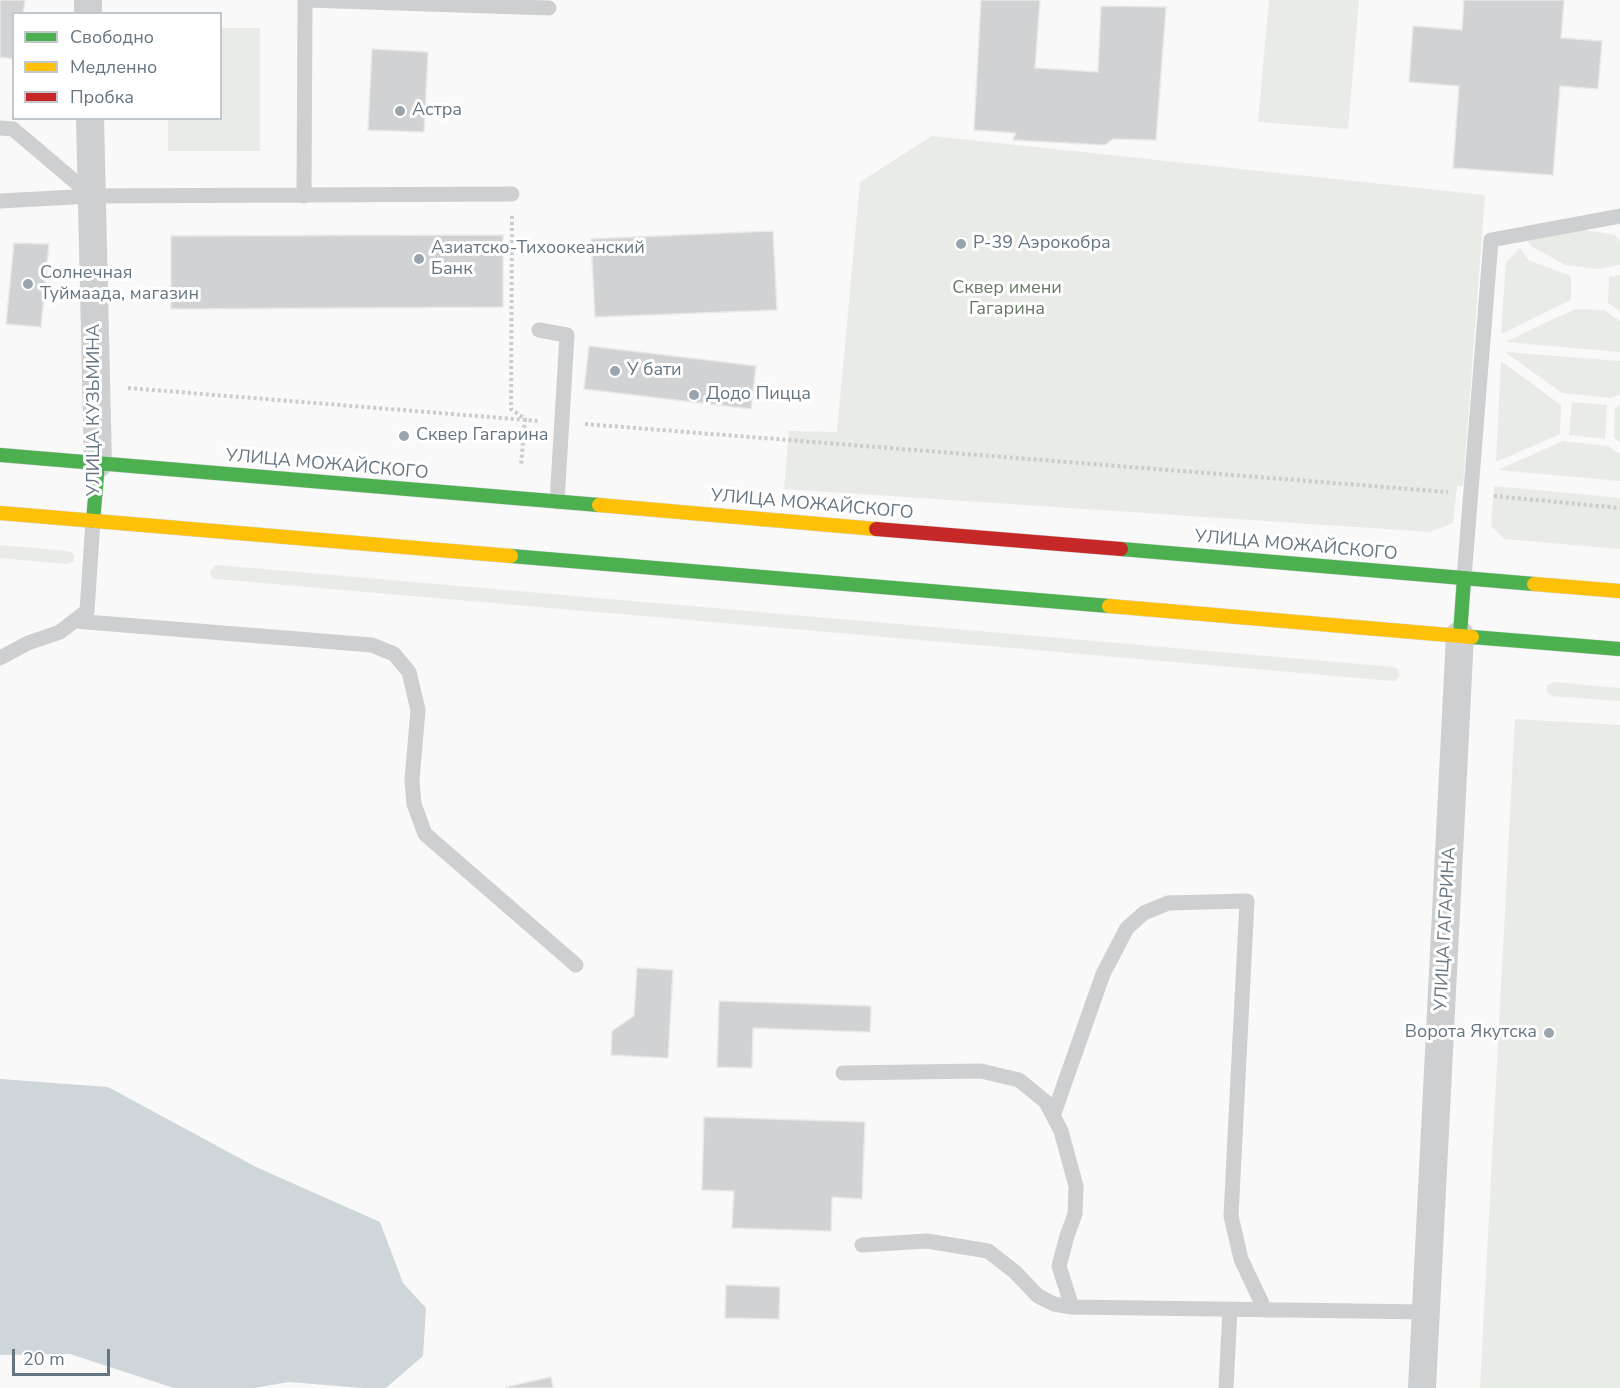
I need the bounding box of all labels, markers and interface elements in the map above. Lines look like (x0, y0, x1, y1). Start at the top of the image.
legend (12, 12, 222, 120)
text: Свободно (70, 25, 154, 49)
text: Медленно (70, 55, 157, 79)
text: Пробка (70, 85, 134, 109)
place label: Астра (412, 100, 462, 122)
marker: Астра (393, 104, 407, 118)
place label: P-39 Аэрокобра (973, 233, 1111, 255)
marker: P-39 Аэрокобра (954, 237, 968, 251)
place label: Азиатско-Тихоокеанский Банк (431, 238, 645, 280)
marker: Азиатско-Тихоокеанский Банк (412, 252, 426, 266)
place label: Солнечная Туймаада, магазин (40, 263, 199, 306)
marker: Солнечная Туймаада, магазин (21, 277, 35, 291)
park label: Сквер имени Гагарина (952, 278, 1062, 320)
street label: УЛИЦА КУЗЬМИНА (84, 324, 106, 496)
place label: У бати (627, 360, 682, 382)
marker: У бати (608, 364, 622, 378)
place label: Додо Пицца (706, 384, 811, 406)
marker: Додо Пицца (687, 388, 701, 402)
place label: Сквер Гагарина (416, 425, 548, 447)
marker: Сквер Гагарина (397, 429, 411, 443)
street label: УЛИЦА МОЖАЙСКОГО (225, 445, 429, 485)
street label: УЛИЦА МОЖАЙСКОГО (710, 485, 914, 525)
street label: УЛИЦА МОЖАЙСКОГО (1194, 526, 1398, 566)
street label: УЛИЦА ГАГАРИНА (1431, 846, 1461, 1012)
place label: Ворота Якутска (1405, 1022, 1537, 1044)
marker: Ворота Якутска (1542, 1026, 1556, 1040)
scale bar (15, 1337, 112, 1375)
text: 20 m (23, 1347, 65, 1371)

